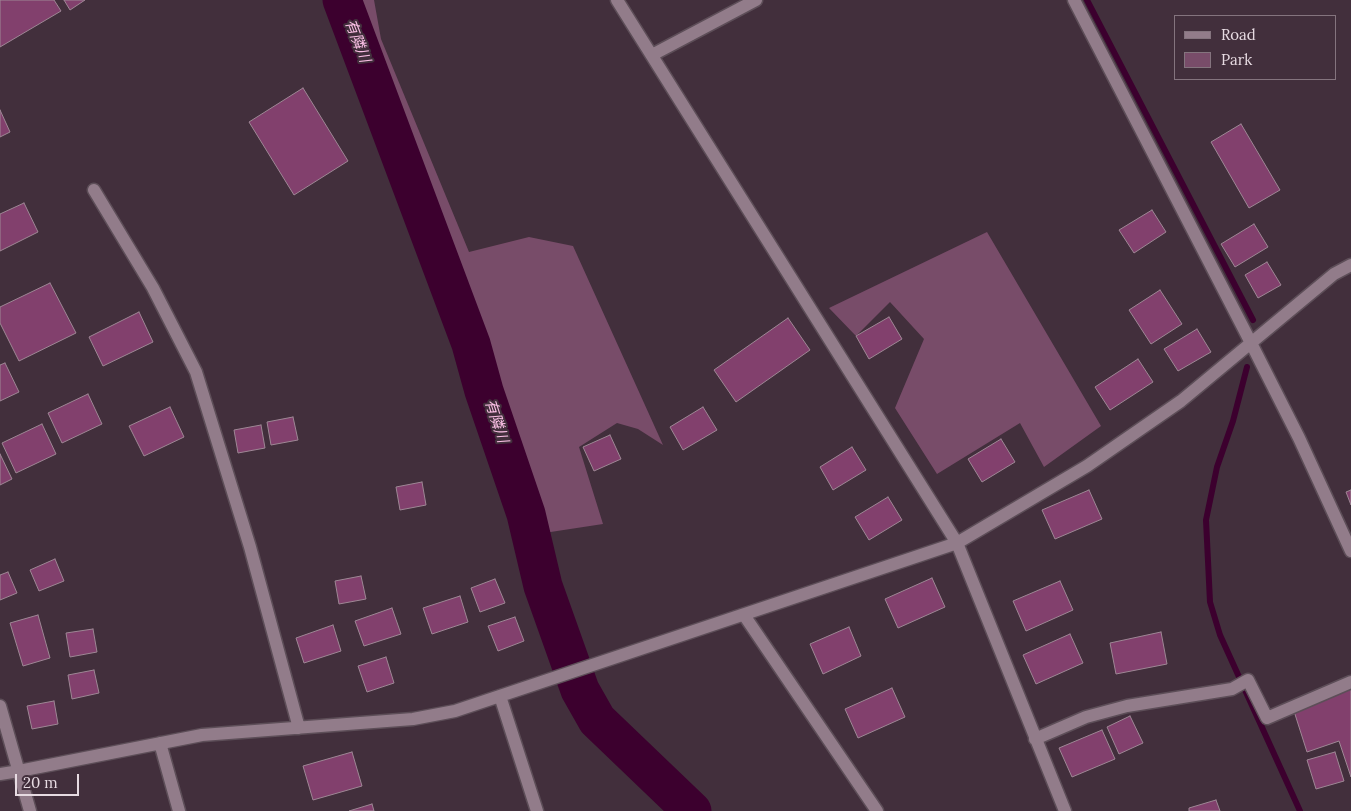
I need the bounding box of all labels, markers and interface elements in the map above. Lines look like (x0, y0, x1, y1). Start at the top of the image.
legend (1174, 15, 1336, 80)
water label: 有隣川 (341, 17, 373, 65)
text: Road (1221, 25, 1256, 44)
text: Park (1221, 50, 1252, 69)
water label: 有隣川 (480, 397, 512, 445)
scale bar (18, 764, 81, 796)
text: 20 m (23, 773, 58, 792)

